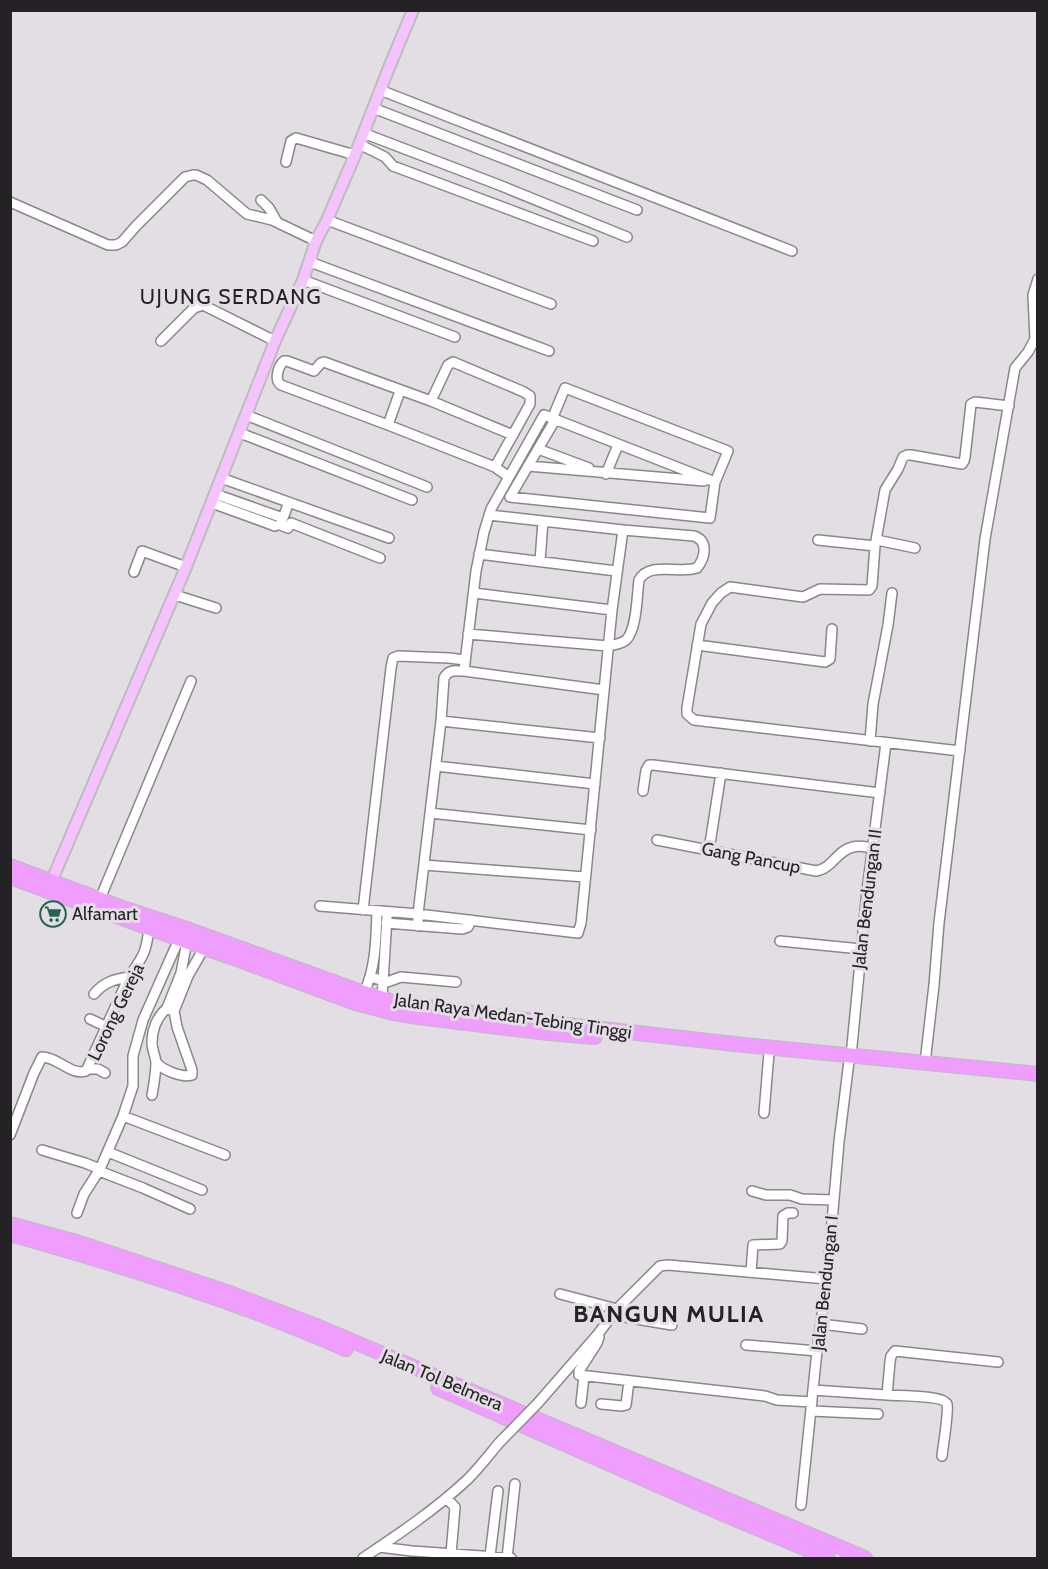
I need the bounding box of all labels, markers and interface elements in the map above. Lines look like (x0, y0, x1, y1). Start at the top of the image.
district label: UJUNG SERDANG (140, 284, 322, 309)
street label: Jalan Bendungan II (847, 828, 886, 971)
street label: Gang Pancup (700, 838, 802, 878)
supermarket icon: Alfamart (38, 899, 68, 929)
place label: Alfamart (72, 903, 138, 925)
street label: Lorong Gereja (83, 959, 149, 1064)
street label: Jalan Raya Medan-Tebing Tinggi (392, 988, 633, 1044)
street label: Jalan Bendungan I (807, 1214, 843, 1353)
district label: BANGUN MULIA (573, 1299, 765, 1328)
street label: Jalan Tol Belmera (377, 1344, 506, 1416)

